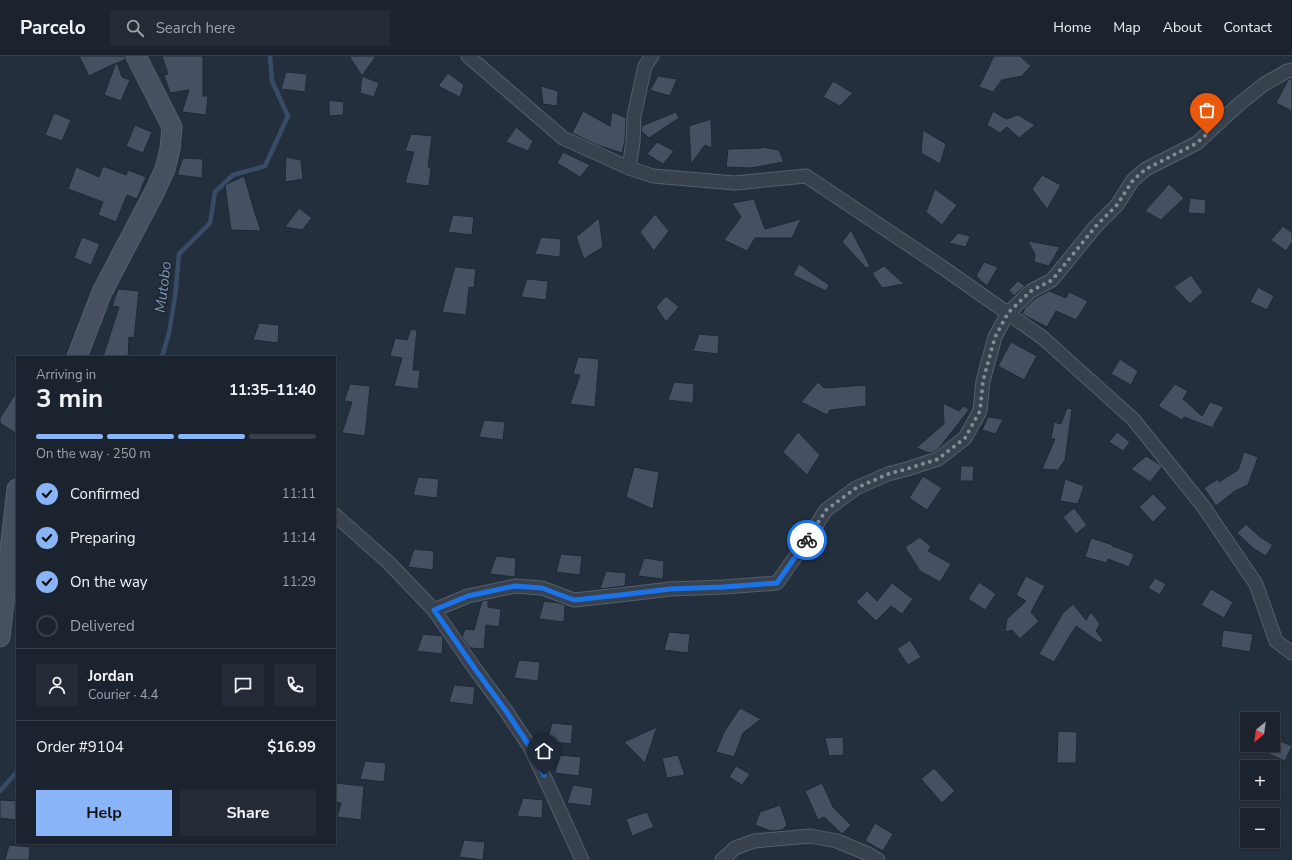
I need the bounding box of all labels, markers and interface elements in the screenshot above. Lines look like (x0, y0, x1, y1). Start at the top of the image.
search box (110, 10, 390, 46)
text: Parcelo (20, 15, 86, 41)
icon: search (124, 17, 146, 39)
text: Search here (156, 18, 235, 38)
text: Home (1053, 18, 1091, 37)
text: Map (1113, 18, 1141, 37)
text: About (1163, 18, 1202, 37)
text: Contact (1224, 18, 1272, 37)
pin (1190, 93, 1224, 134)
icon: bag (1196, 99, 1218, 121)
water label: Mutobo (150, 260, 176, 314)
text: Arriving in (36, 366, 96, 384)
text: 11:35–11:40 (229, 380, 316, 400)
text: 3 min (36, 381, 103, 416)
text: On the way · 250 m (36, 445, 151, 463)
icon: check (36, 483, 58, 505)
text: Confirmed (70, 484, 140, 504)
text: 11:11 (282, 485, 316, 503)
courier (787, 520, 827, 560)
icon: check (36, 527, 58, 549)
text: Preparing (70, 528, 135, 548)
text: 11:14 (282, 529, 316, 547)
icon: bike (796, 529, 818, 551)
icon: check (36, 571, 58, 593)
text: On the way (70, 572, 148, 592)
text: 11:29 (282, 573, 316, 591)
text: Delivered (70, 616, 135, 636)
button: person (36, 664, 78, 706)
button: chat (222, 664, 264, 706)
button: phone (274, 664, 316, 706)
text: Jordan (88, 666, 134, 686)
text: Courier · 4.4 (88, 686, 158, 704)
north arrow (1240, 712, 1280, 752)
map controls (1240, 712, 1280, 848)
pin (527, 734, 561, 775)
text: Order #9104 (36, 737, 124, 757)
text: $16.99 (267, 737, 316, 757)
icon: home (533, 740, 555, 762)
button: + (1240, 760, 1280, 800)
button: Help (36, 790, 172, 836)
button: Share (180, 790, 316, 836)
button: − (1240, 808, 1280, 848)

